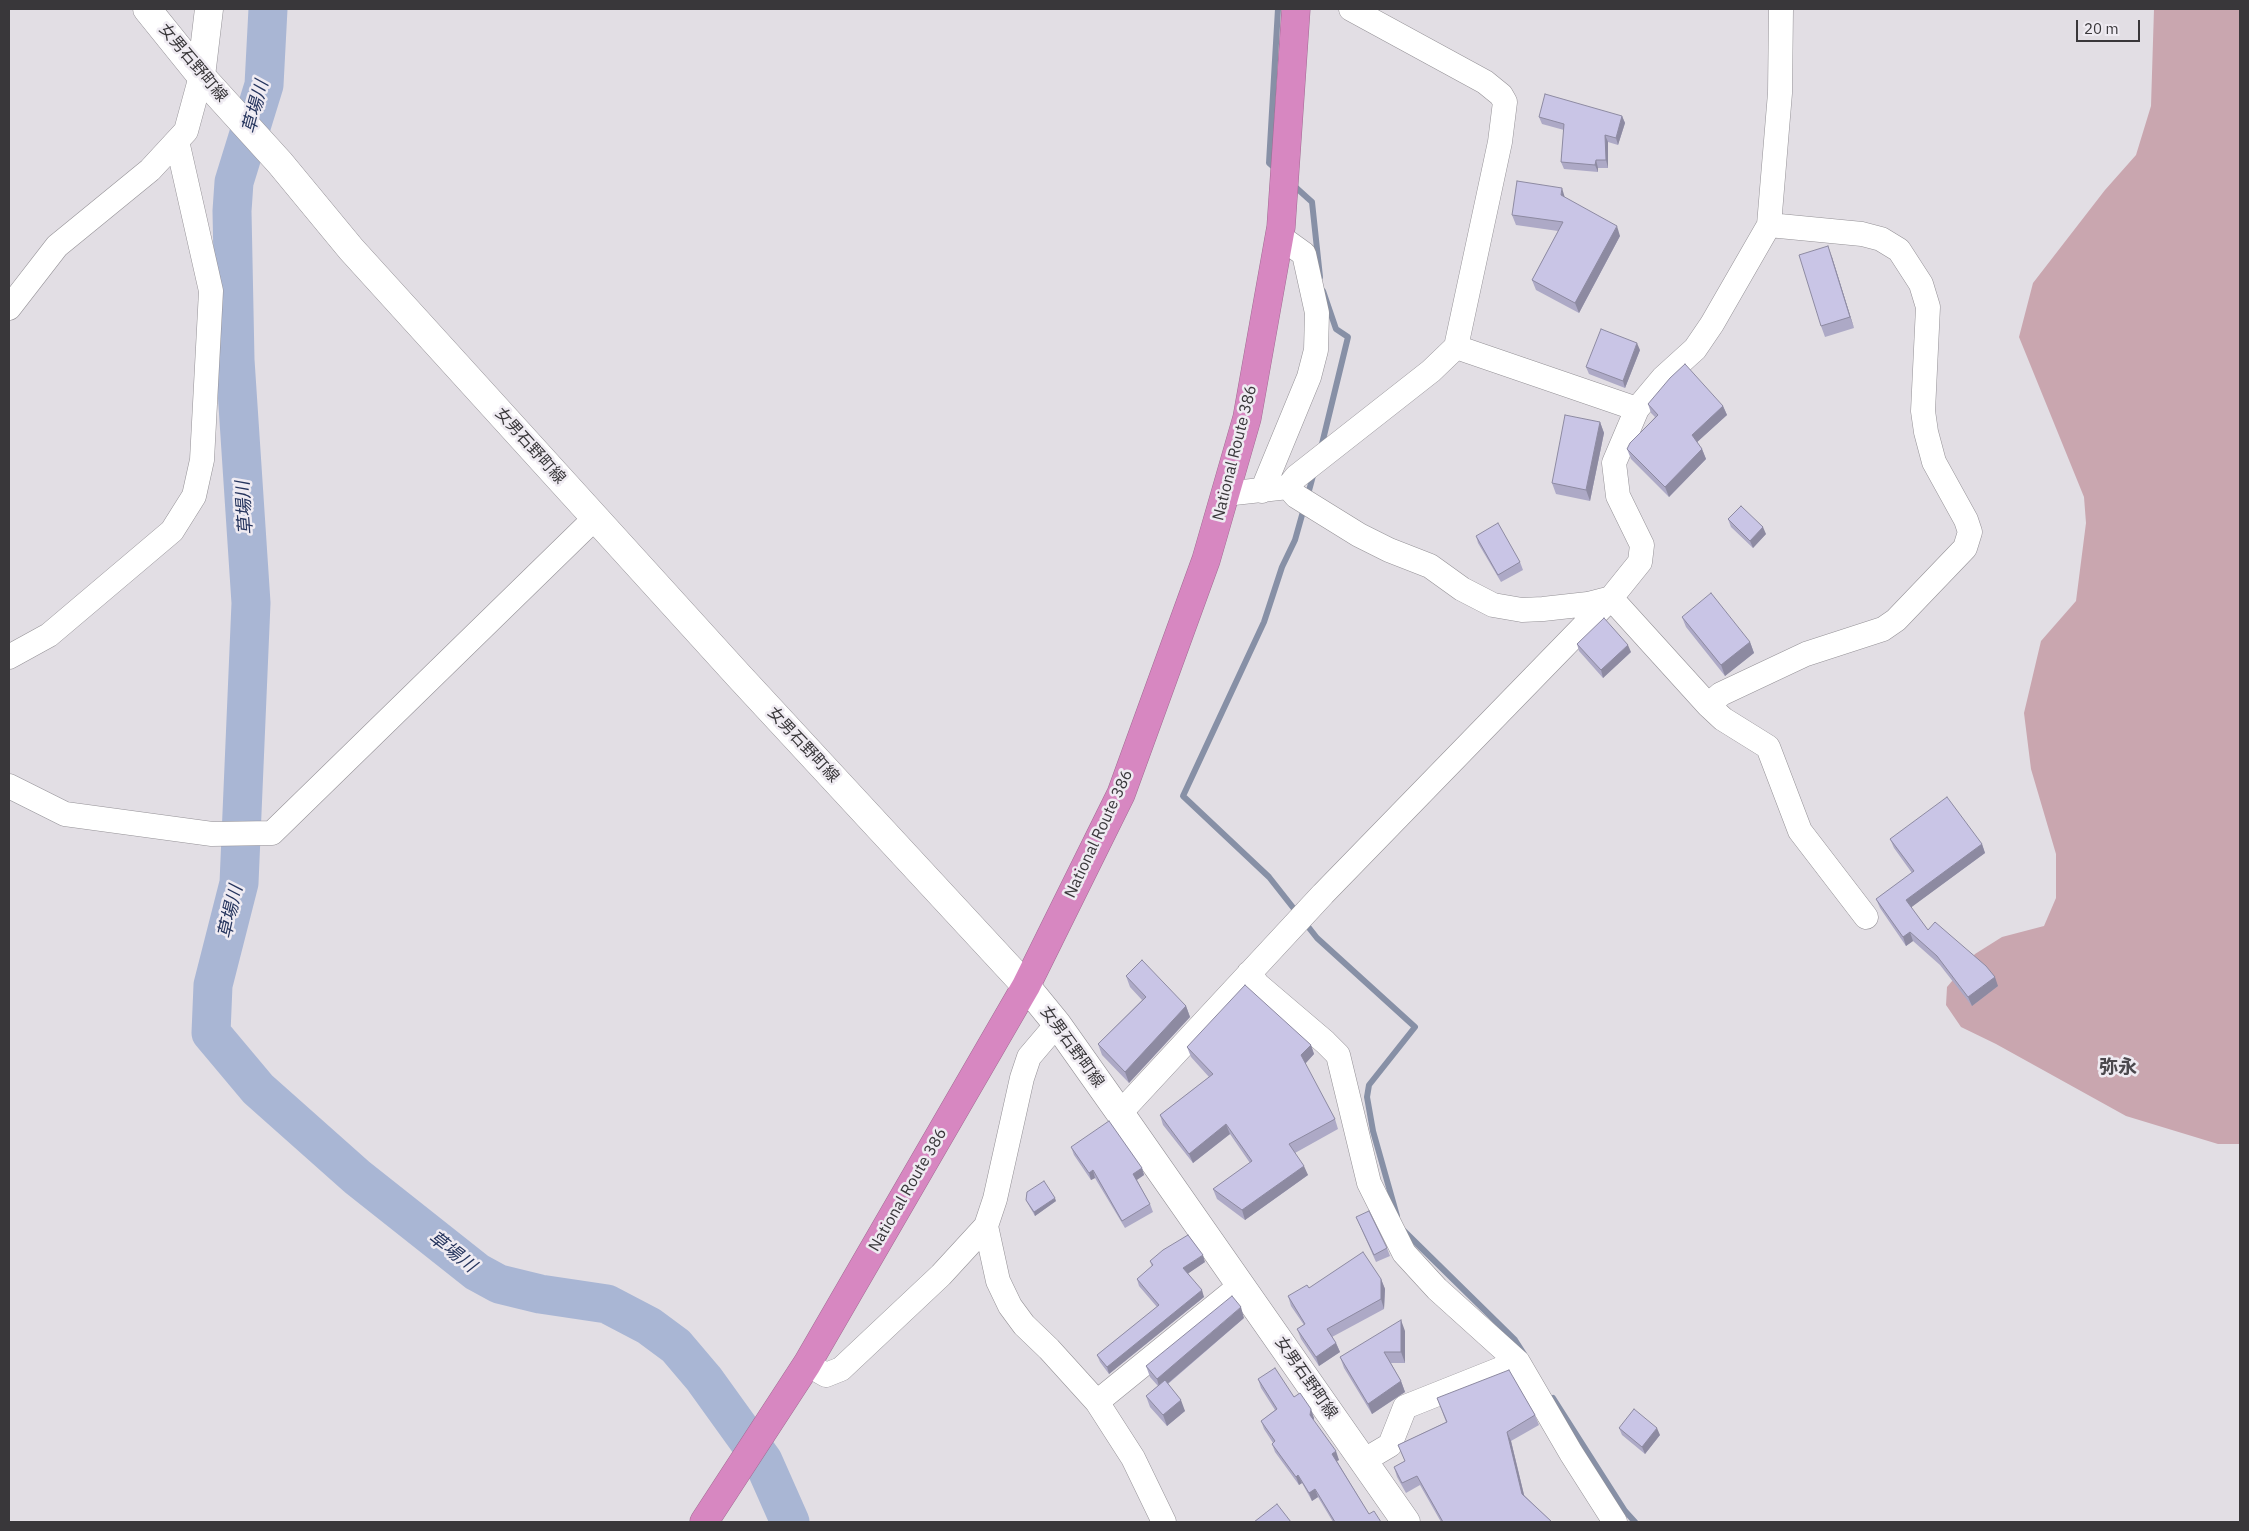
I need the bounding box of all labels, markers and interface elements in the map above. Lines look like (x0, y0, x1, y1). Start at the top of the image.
scale bar (2079, 10, 2143, 42)
text: 20 m (2084, 19, 2119, 38)
street label: 女男石野町線 (155, 20, 231, 106)
water label: 草場川 (239, 78, 273, 136)
street label: National Route 386 (1209, 383, 1261, 523)
street label: 女男石野町線 (491, 404, 569, 488)
water label: 草場川 (232, 480, 258, 536)
street label: 女男石野町線 (763, 703, 843, 787)
street label: National Route 386 (1061, 767, 1137, 901)
water label: 草場川 (214, 883, 248, 941)
street label: 女男石野町線 (1036, 1003, 1108, 1091)
district label: 弥永 (2099, 1057, 2137, 1079)
street label: National Route 386 (865, 1125, 951, 1255)
water label: 草場川 (424, 1227, 480, 1277)
street label: 女男石野町線 (1271, 1333, 1341, 1423)

